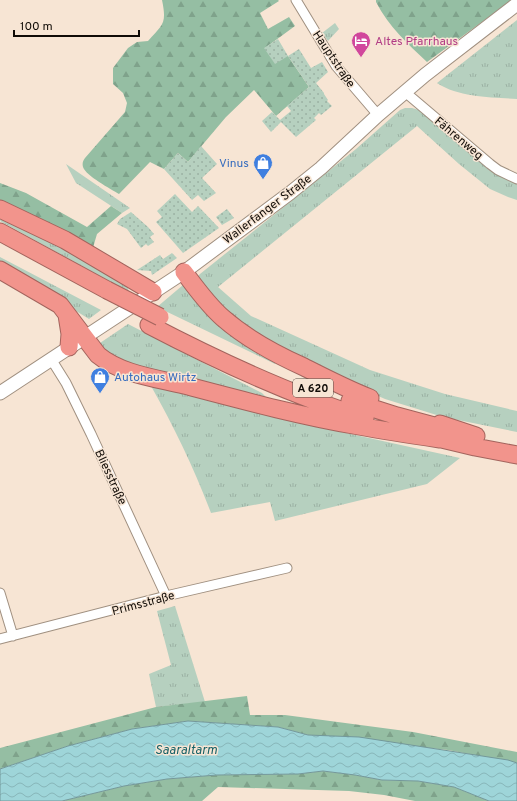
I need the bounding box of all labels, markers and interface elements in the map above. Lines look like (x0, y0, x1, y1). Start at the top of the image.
scale bar (14, 12, 139, 38)
text: 100 m (20, 19, 53, 35)
street label: Hauptstraße (308, 28, 358, 91)
hotel icon: Altes Pfarrhaus (350, 30, 372, 58)
place label: Altes Pfarrhaus (375, 34, 458, 50)
street label: Fährenweg (431, 114, 486, 164)
shop icon: Vinus (252, 152, 274, 180)
place label: Vinus (219, 156, 249, 172)
street label: Wallerfanger Straße (220, 171, 315, 248)
shop icon: Autohaus Wirtz (89, 366, 111, 394)
place label: Autohaus Wirtz (114, 370, 197, 386)
road number: A 620 (293, 379, 333, 397)
street label: Bliesstraße (90, 447, 130, 508)
street label: Primsstraße (110, 588, 176, 620)
water label: Saaraltarm (155, 743, 218, 759)

